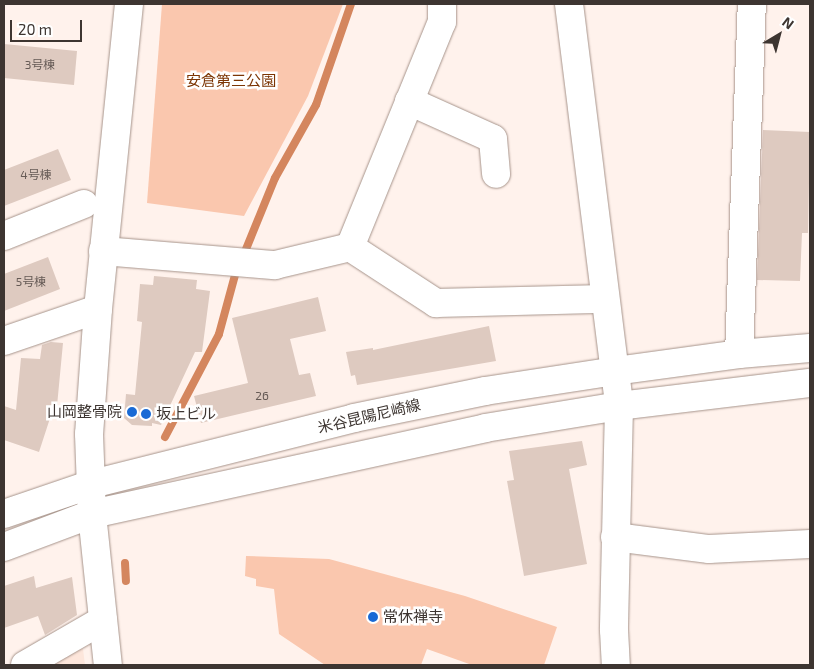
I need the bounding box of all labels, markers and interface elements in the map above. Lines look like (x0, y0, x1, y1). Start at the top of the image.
scale bar (12, 10, 85, 42)
north arrow (754, 10, 804, 60)
text: N (779, 13, 797, 32)
text: 20 m (18, 20, 52, 38)
house number: 3号棟 (25, 58, 55, 72)
park label: 安倉第三公園 (186, 72, 276, 90)
house number: 4号棟 (20, 168, 52, 182)
house number: 5号棟 (16, 275, 46, 289)
house number: 26 (255, 389, 269, 403)
street label: 米谷昆陽尼崎線 (316, 395, 422, 437)
place label: 山岡整骨院 (47, 403, 122, 421)
place label: 坂上ビル (156, 405, 216, 423)
marker: 山岡整骨院 (126, 406, 138, 418)
marker: 坂上ビル (140, 408, 152, 420)
place label: 常休禅寺 (383, 608, 443, 626)
marker: 常休禅寺 (367, 611, 379, 623)

